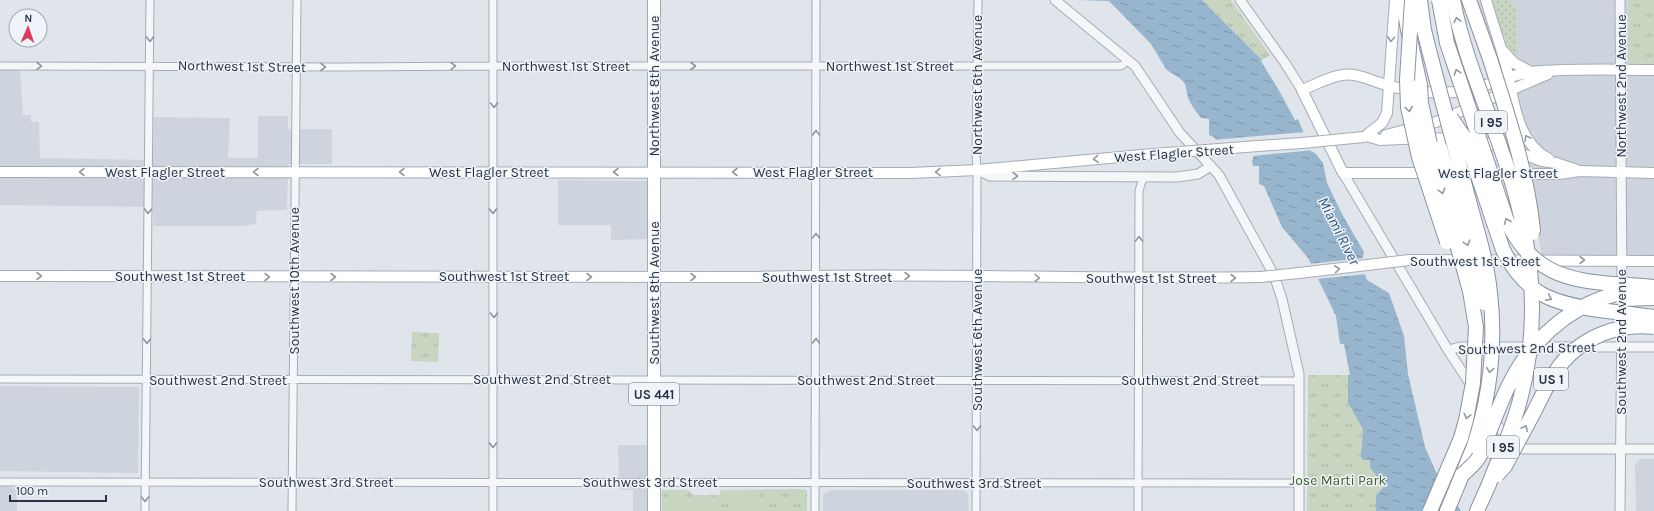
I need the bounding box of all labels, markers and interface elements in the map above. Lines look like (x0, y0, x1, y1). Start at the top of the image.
north arrow (8, 8, 48, 48)
text: N (24, 12, 33, 25)
street label: Northwest 2nd Avenue (1613, 14, 1630, 158)
street label: Northwest 6th Avenue (969, 15, 986, 155)
street label: Northwest 8th Avenue (646, 16, 663, 157)
one-way arrow (1454, 17, 1462, 23)
one-way arrow (146, 36, 154, 42)
one-way arrow (1386, 36, 1395, 42)
street label: Northwest 1st Street (178, 57, 306, 76)
street label: Northwest 1st Street (502, 58, 630, 75)
street label: Northwest 1st Street (826, 58, 954, 75)
one-way arrow (36, 62, 42, 70)
one-way arrow (450, 62, 456, 70)
one-way arrow (690, 62, 696, 70)
one-way arrow (320, 63, 326, 71)
one-way arrow (1453, 68, 1462, 75)
one-way arrow (490, 102, 498, 108)
one-way arrow (1404, 106, 1413, 112)
road number: I 95 (1475, 111, 1507, 133)
one-way arrow (812, 130, 820, 136)
one-way arrow (1524, 135, 1532, 142)
street label: West Flagler Street (1114, 141, 1234, 166)
one-way arrow (1093, 154, 1099, 163)
street label: West Flagler Street (105, 164, 225, 181)
street label: West Flagler Street (429, 164, 549, 181)
street label: West Flagler Street (753, 164, 873, 181)
street label: West Flagler Street (1438, 165, 1558, 182)
one-way arrow (935, 167, 941, 176)
one-way arrow (79, 168, 85, 176)
one-way arrow (253, 168, 259, 176)
one-way arrow (399, 168, 405, 176)
one-way arrow (613, 168, 619, 176)
one-way arrow (732, 168, 738, 176)
one-way arrow (1012, 172, 1018, 180)
one-way arrow (1437, 188, 1446, 195)
water label: Miami River (1314, 194, 1364, 269)
street label: Southwest 10th Avenue (286, 207, 303, 355)
one-way arrow (144, 208, 152, 214)
one-way arrow (489, 208, 497, 214)
one-way arrow (1504, 218, 1512, 225)
street label: Southwest 8th Avenue (646, 221, 663, 365)
one-way arrow (812, 233, 820, 239)
one-way arrow (1135, 236, 1143, 242)
one-way arrow (1462, 239, 1471, 246)
street label: Southwest 1st Street (1410, 253, 1540, 270)
one-way arrow (1579, 256, 1585, 264)
one-way arrow (1334, 265, 1340, 274)
street label: Southwest 1st Street (115, 268, 245, 285)
street label: Southwest 1st Street (439, 268, 569, 285)
street label: Southwest 1st Street (762, 269, 892, 286)
street label: Southwest 6th Avenue (969, 269, 986, 411)
street label: Southwest 2nd Avenue (1613, 269, 1630, 415)
street label: Southwest 1st Street (1086, 270, 1216, 287)
one-way arrow (36, 272, 42, 280)
one-way arrow (904, 272, 910, 280)
one-way arrow (264, 273, 270, 281)
one-way arrow (330, 273, 336, 281)
one-way arrow (586, 273, 592, 281)
one-way arrow (690, 273, 696, 281)
one-way arrow (1034, 273, 1040, 282)
one-way arrow (1230, 273, 1236, 282)
one-way arrow (1544, 293, 1552, 301)
one-way arrow (490, 312, 498, 318)
one-way arrow (143, 338, 151, 344)
one-way arrow (812, 338, 820, 344)
street label: Southwest 2nd Street (1458, 339, 1596, 358)
one-way arrow (1485, 366, 1494, 373)
road number: US 1 (1534, 368, 1568, 390)
street label: Southwest 2nd Street (473, 371, 611, 388)
street label: Southwest 2nd Street (149, 372, 287, 389)
street label: Southwest 2nd Street (797, 372, 935, 389)
street label: Southwest 2nd Street (1121, 372, 1259, 389)
road number: US 441 (629, 383, 679, 405)
one-way arrow (1463, 412, 1472, 419)
one-way arrow (973, 425, 981, 431)
one-way arrow (1520, 425, 1528, 433)
road number: I 95 (1487, 436, 1519, 458)
one-way arrow (489, 442, 497, 448)
park label: Jose Marti Park (1290, 472, 1387, 489)
street label: Southwest 3rd Street (259, 474, 393, 491)
street label: Southwest 3rd Street (583, 474, 717, 491)
street label: Southwest 3rd Street (907, 475, 1041, 492)
scale bar (10, 477, 106, 503)
text: 100 m (16, 484, 48, 498)
one-way arrow (141, 496, 149, 502)

